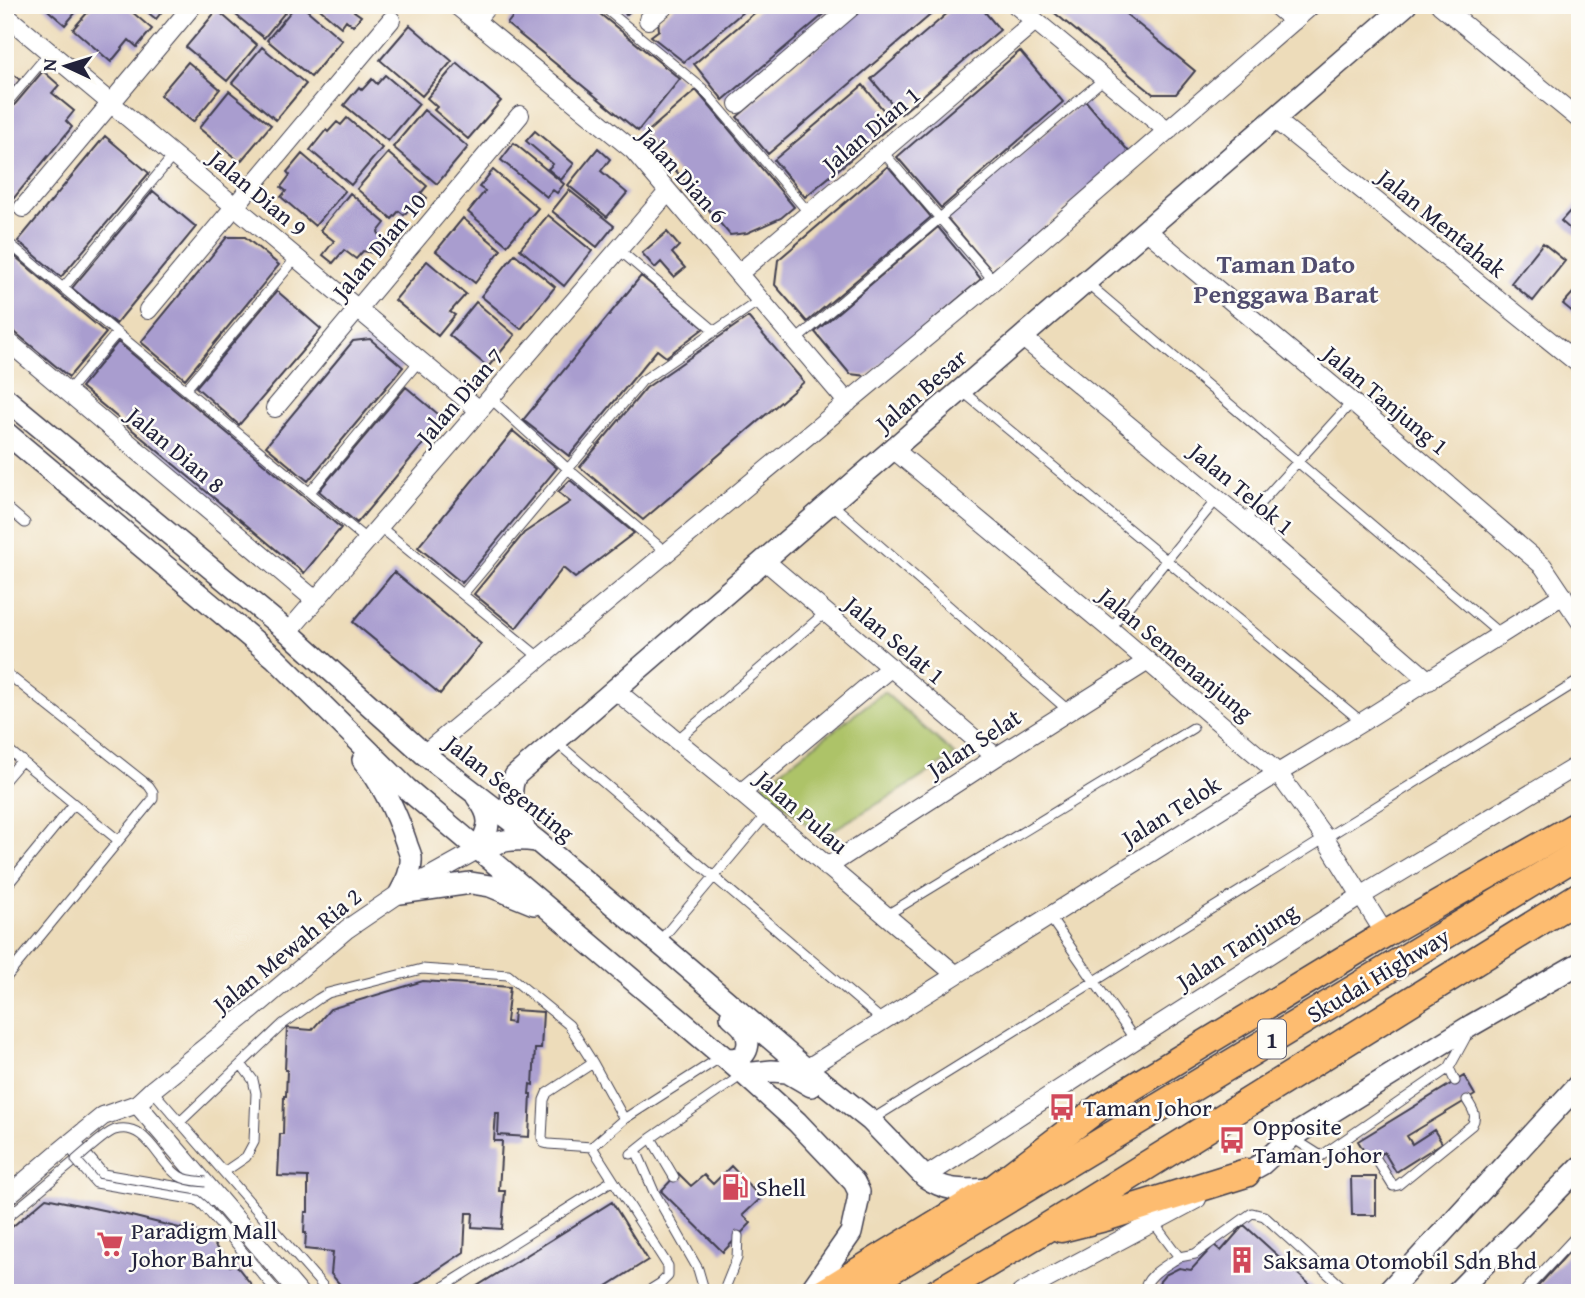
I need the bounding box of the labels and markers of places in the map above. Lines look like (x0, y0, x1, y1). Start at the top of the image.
place label: Taman Johor (1083, 1090, 1212, 1125)
bus stop icon: Taman Johor (1047, 1092, 1077, 1122)
place label: Opposite Taman Johor (1253, 1109, 1382, 1172)
bus stop icon: Opposite Taman Johor (1217, 1125, 1247, 1155)
place label: Shell (756, 1170, 806, 1205)
fuel station icon: Shell (720, 1172, 750, 1202)
place label: Paradigm Mall Johor Bahru (128, 1213, 277, 1276)
supermarket icon: Paradigm Mall Johor Bahru (95, 1229, 125, 1259)
place label: Saksama Otomobil Sdn Bhd (1263, 1243, 1537, 1278)
building icon: Saksama Otomobil Sdn Bhd (1227, 1245, 1257, 1275)

